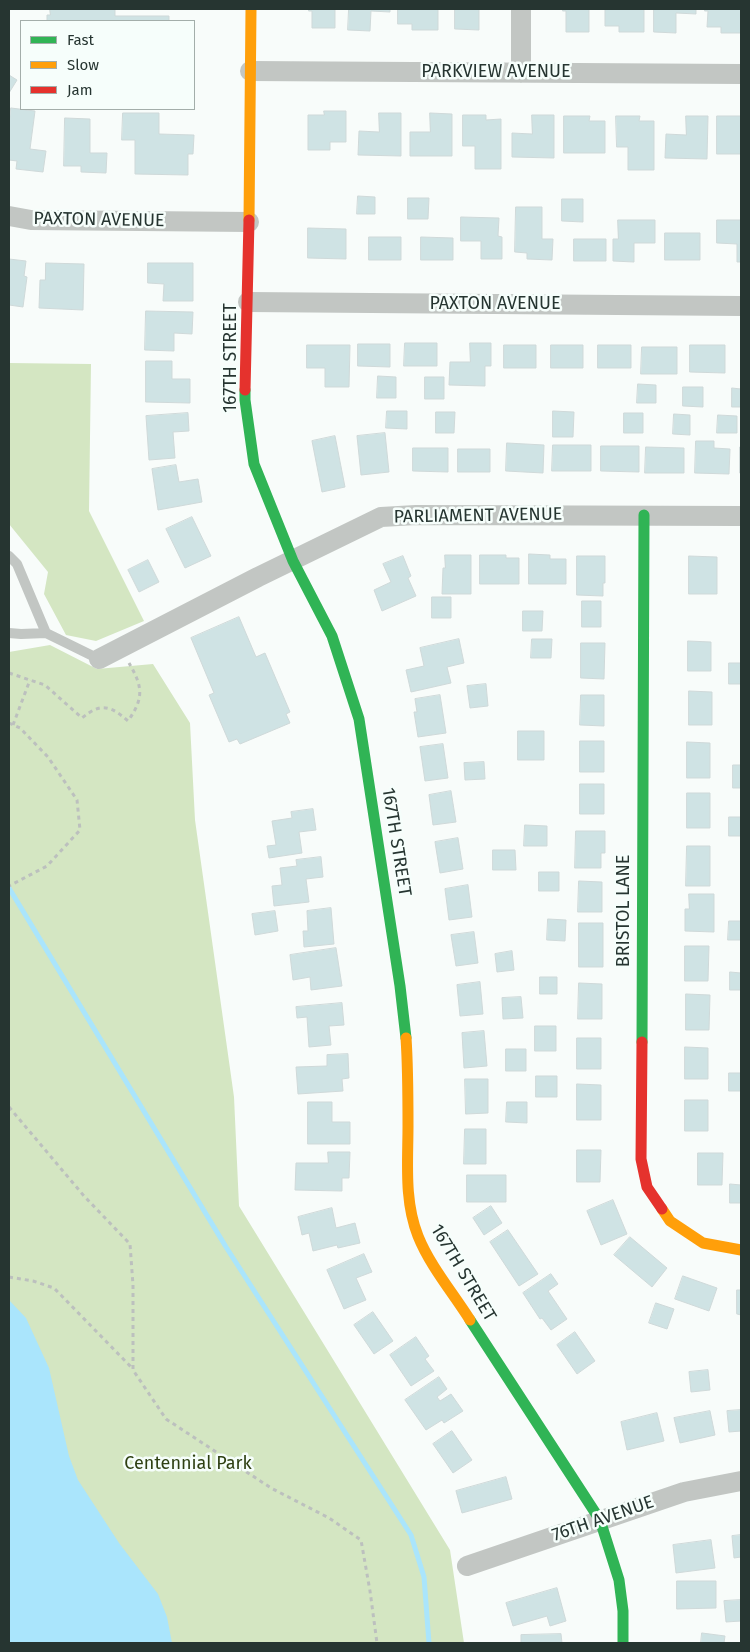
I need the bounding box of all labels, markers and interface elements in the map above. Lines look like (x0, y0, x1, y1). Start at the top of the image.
legend (20, 20, 195, 110)
text: Fast (67, 31, 94, 49)
text: Slow (67, 56, 99, 74)
street label: PARKVIEW AVENUE (421, 61, 571, 83)
text: Jam (67, 81, 93, 99)
street label: PAXTON AVENUE (33, 208, 165, 232)
street label: PAXTON AVENUE (429, 293, 561, 315)
street label: 167TH STREET (220, 303, 242, 413)
street label: PARLIAMENT AVENUE (393, 504, 563, 528)
street label: 167TH STREET (377, 786, 415, 898)
street label: BRISTOL LANE (613, 855, 635, 967)
street label: 167TH STREET (426, 1221, 500, 1325)
park label: Centennial Park (124, 1453, 252, 1475)
street label: 76TH AVENUE (549, 1492, 657, 1546)

